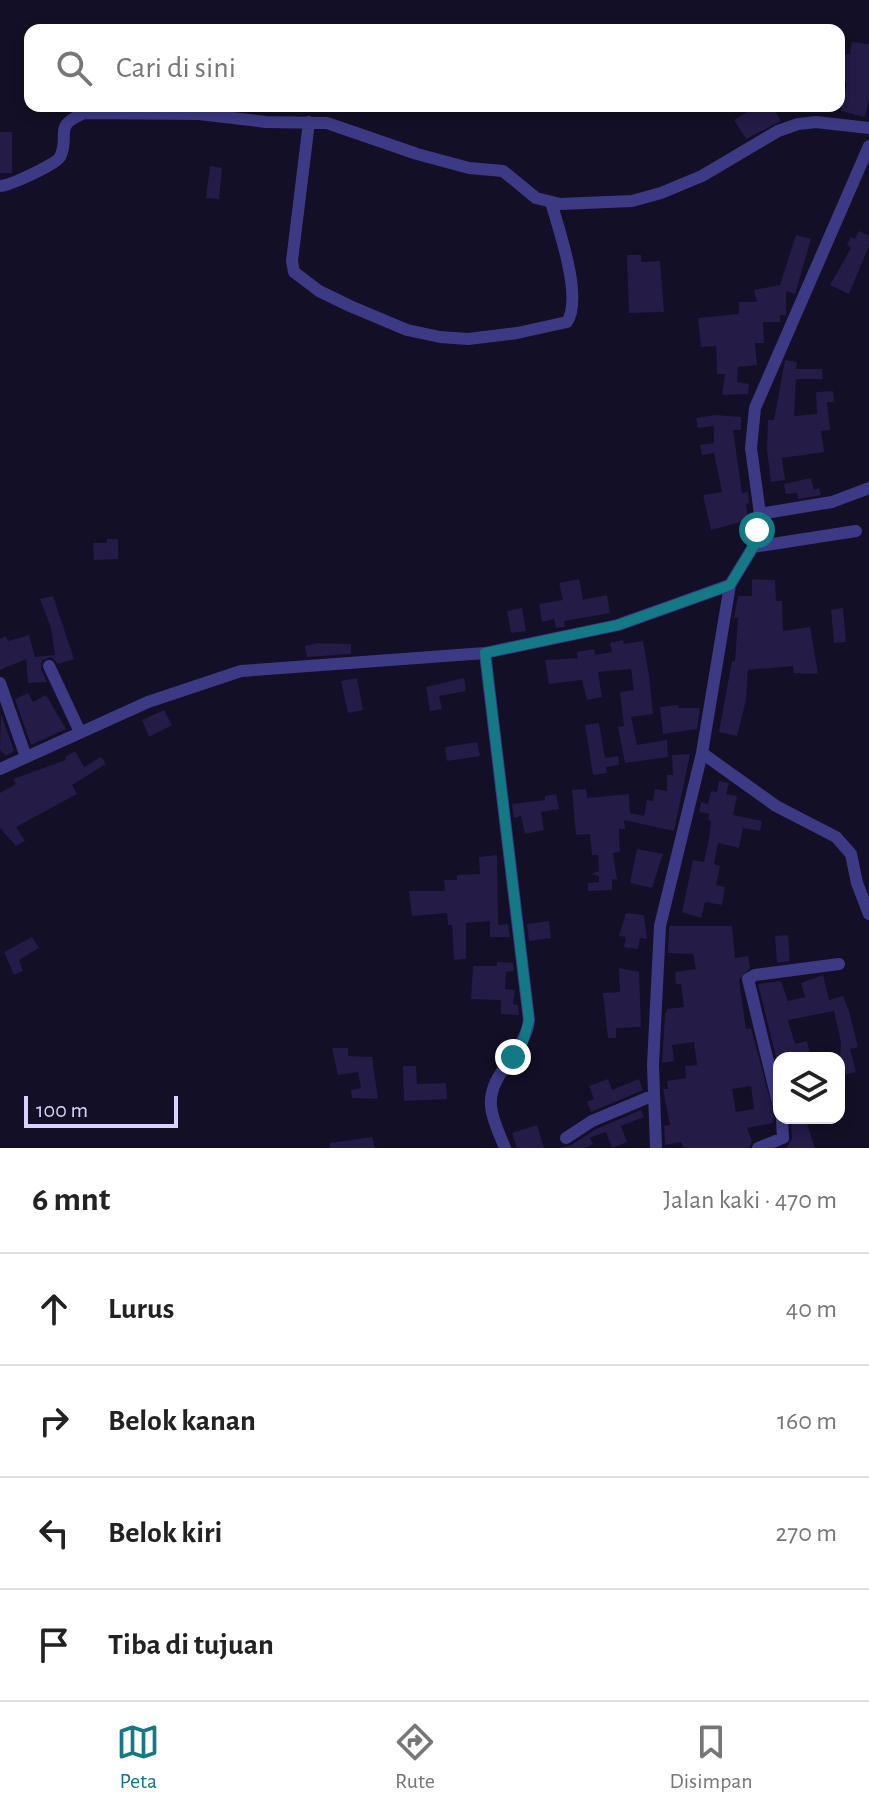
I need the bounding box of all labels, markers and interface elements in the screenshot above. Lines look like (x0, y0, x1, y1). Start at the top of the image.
search box (24, 24, 845, 112)
icon: search (52, 46, 96, 90)
text: Cari di sini (116, 53, 236, 83)
route start (739, 512, 775, 548)
route end (495, 1039, 531, 1075)
map controls (773, 1052, 845, 1124)
button: layers (773, 1052, 845, 1124)
scale bar (24, 1092, 178, 1128)
text: 100 m (36, 1099, 88, 1121)
text: 6 mnt (32, 1183, 110, 1217)
text: Jalan kaki · 470 m (663, 1187, 837, 1213)
icon: ahead (32, 1287, 76, 1331)
text: Lurus (108, 1294, 174, 1324)
text: 40 m (786, 1296, 837, 1322)
icon: right (32, 1399, 76, 1443)
text: Belok kanan (108, 1406, 256, 1436)
text: 160 m (777, 1408, 837, 1434)
icon: left (32, 1511, 76, 1555)
text: Belok kiri (108, 1518, 222, 1548)
text: 270 m (776, 1520, 837, 1546)
icon: arrive (32, 1623, 76, 1667)
text: Tiba di tujuan (108, 1630, 274, 1660)
tab: Peta (116, 1720, 160, 1794)
tab: Rute (393, 1720, 437, 1794)
tab: Disimpan (670, 1720, 753, 1794)

